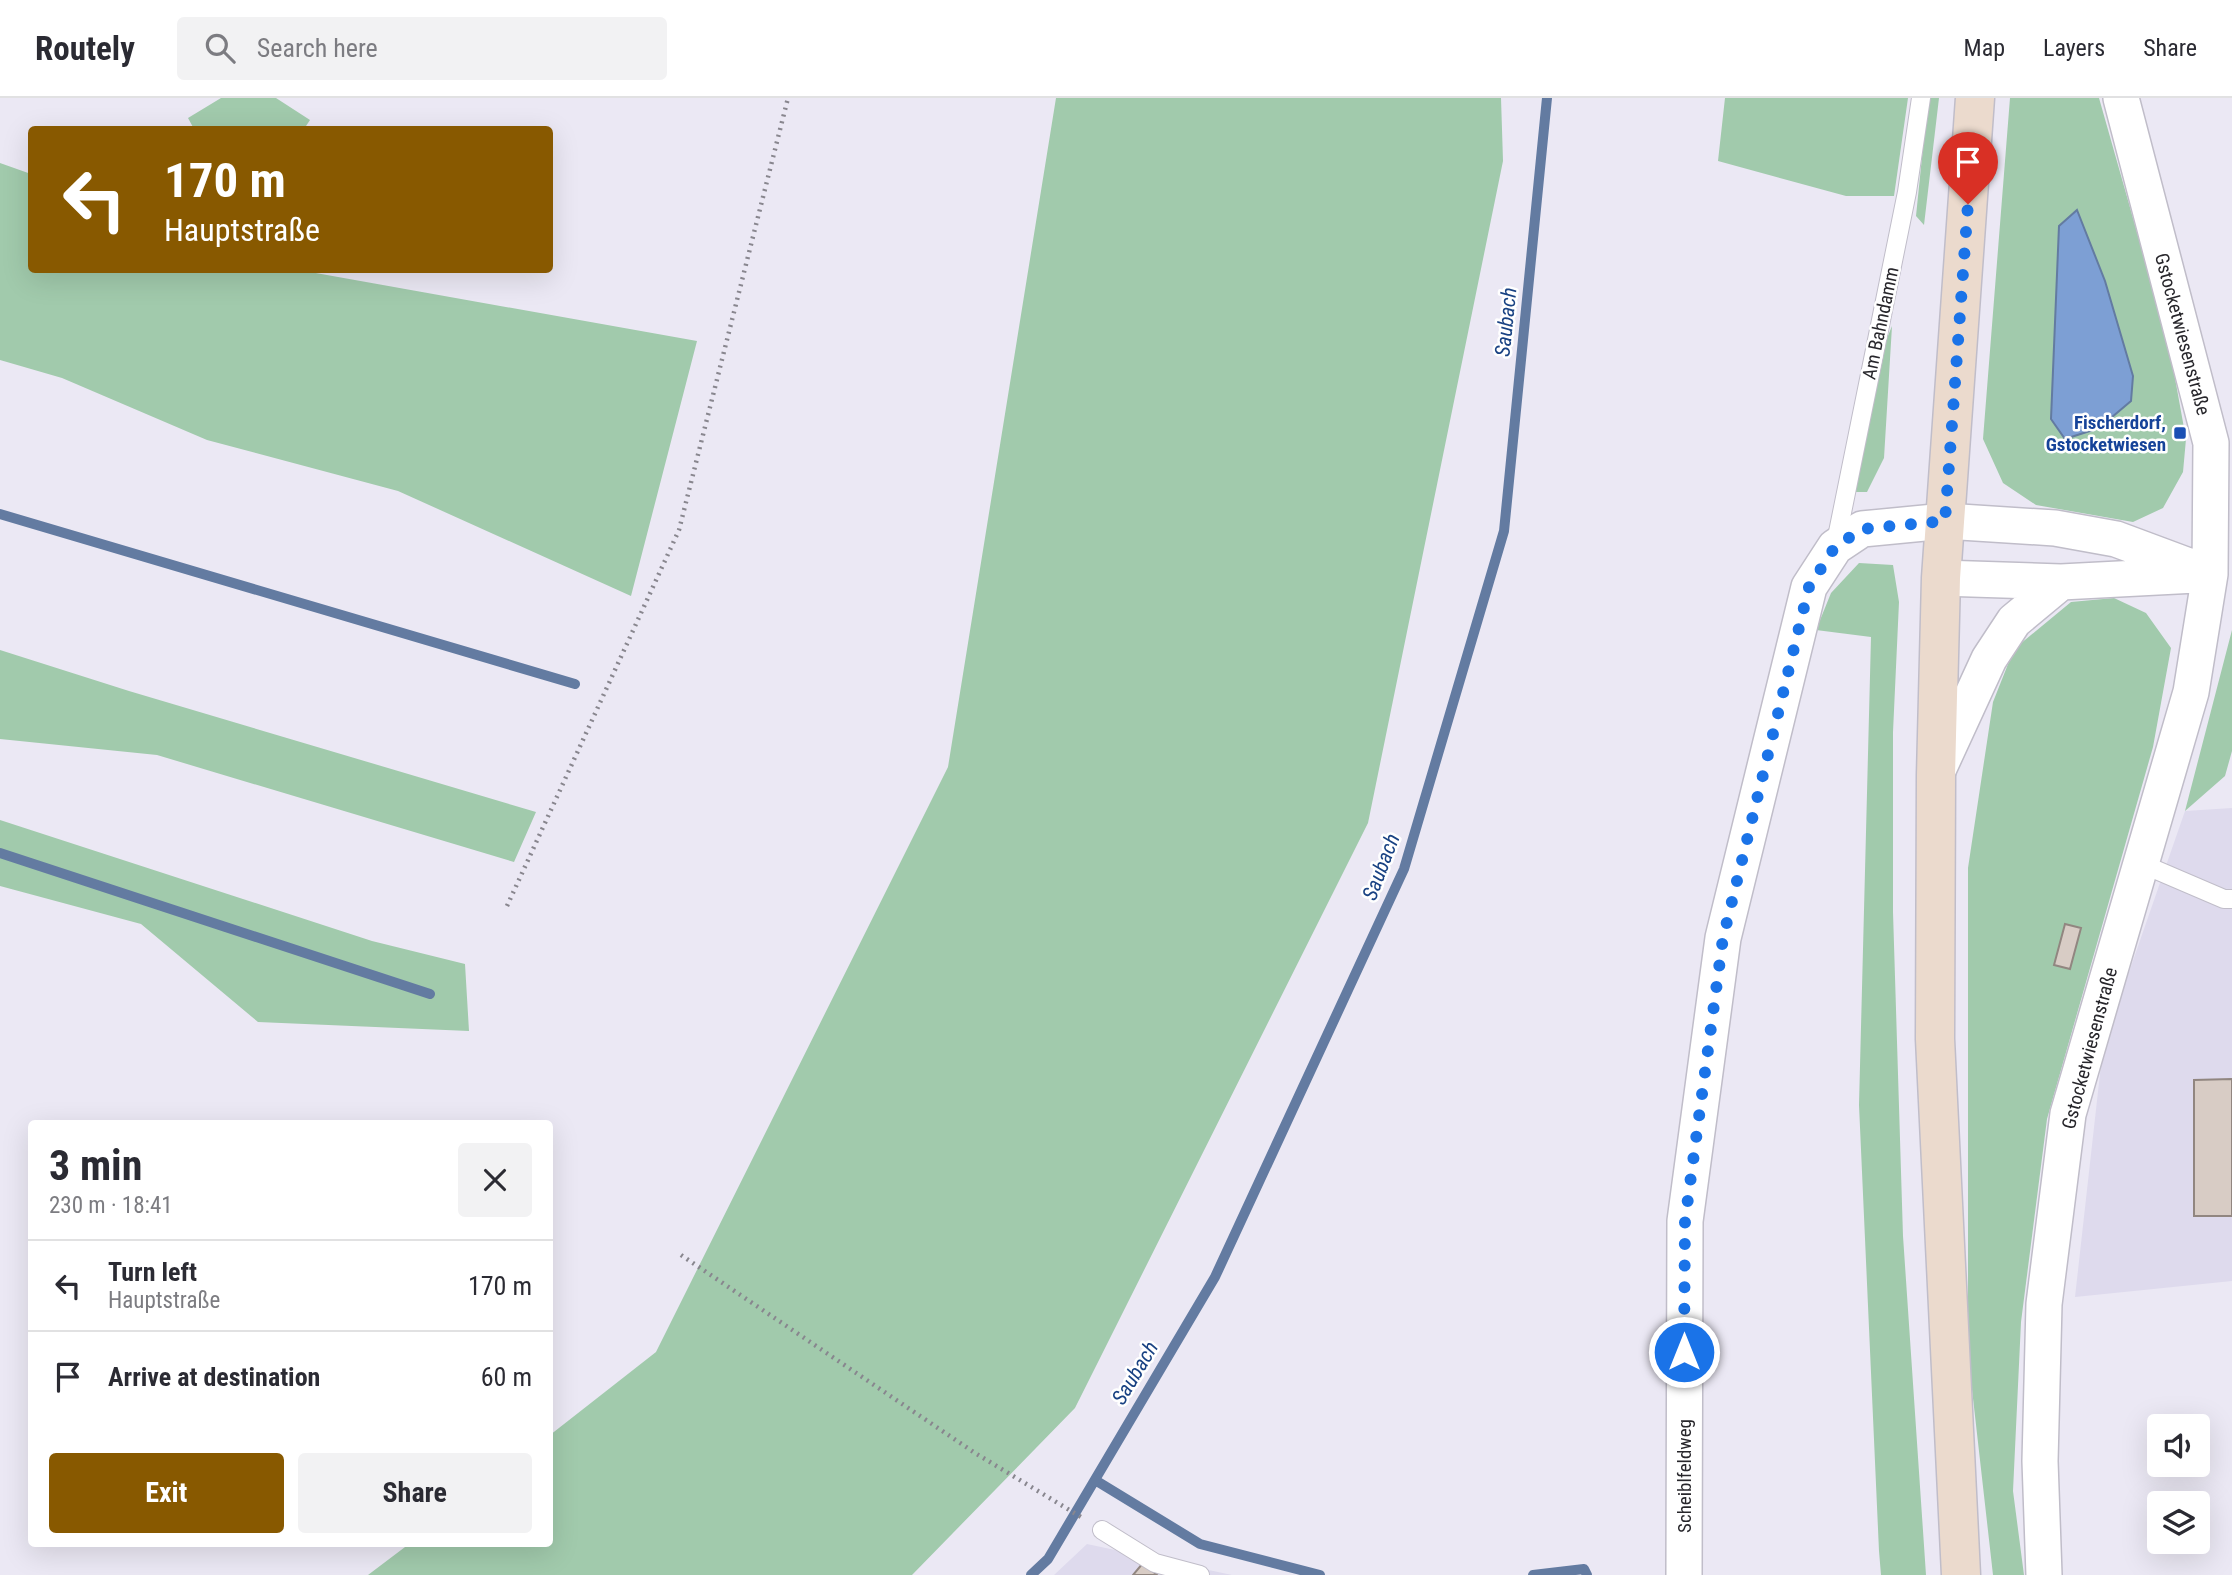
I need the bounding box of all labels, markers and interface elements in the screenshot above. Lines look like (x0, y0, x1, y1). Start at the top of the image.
search box (177, 17, 667, 80)
text: Routely (35, 29, 135, 68)
icon: search (201, 29, 239, 67)
text: Search here (257, 33, 378, 63)
text: Map (1964, 34, 2005, 62)
text: Layers (2043, 34, 2105, 62)
text: Share (2143, 34, 2197, 62)
pin (1938, 132, 1998, 204)
icon: arrive (1949, 143, 1987, 181)
text: 170 m (164, 152, 286, 209)
icon: left (49, 154, 140, 245)
text: Hauptstraße (164, 211, 320, 249)
street label: Gstocketwiesenstraße (2150, 251, 2215, 418)
street label: Am Bahndamm (1857, 265, 1904, 382)
water label: Saubach (1490, 286, 1522, 358)
place label: Fischerdorf, Gstocketwiesen (2046, 411, 2166, 456)
marker: Fischerdorf, Gstocketwiesen (2172, 425, 2188, 441)
water label: Saubach (1357, 830, 1405, 904)
street label: Gstocketwiesenstraße (2057, 965, 2122, 1132)
text: 3 min (49, 1141, 142, 1190)
button: close (458, 1143, 532, 1217)
text: 230 m · 18:41 (49, 1192, 173, 1219)
text: Turn left (108, 1257, 197, 1287)
icon: left (49, 1267, 87, 1305)
text: 170 m (468, 1271, 532, 1301)
text: Hauptstraße (108, 1287, 220, 1314)
position arrow (1647, 1315, 1721, 1389)
water label: Saubach (1107, 1337, 1163, 1409)
icon: arrive (49, 1358, 87, 1396)
text: Arrive at destination (108, 1362, 320, 1392)
text: 60 m (481, 1362, 532, 1392)
map controls (2147, 1414, 2210, 1554)
button: sound (2147, 1414, 2210, 1477)
street label: Scheiblfeldweg (1673, 1419, 1696, 1533)
button: Exit (49, 1453, 284, 1533)
button: Share (298, 1453, 532, 1533)
button: layers (2147, 1491, 2210, 1554)

